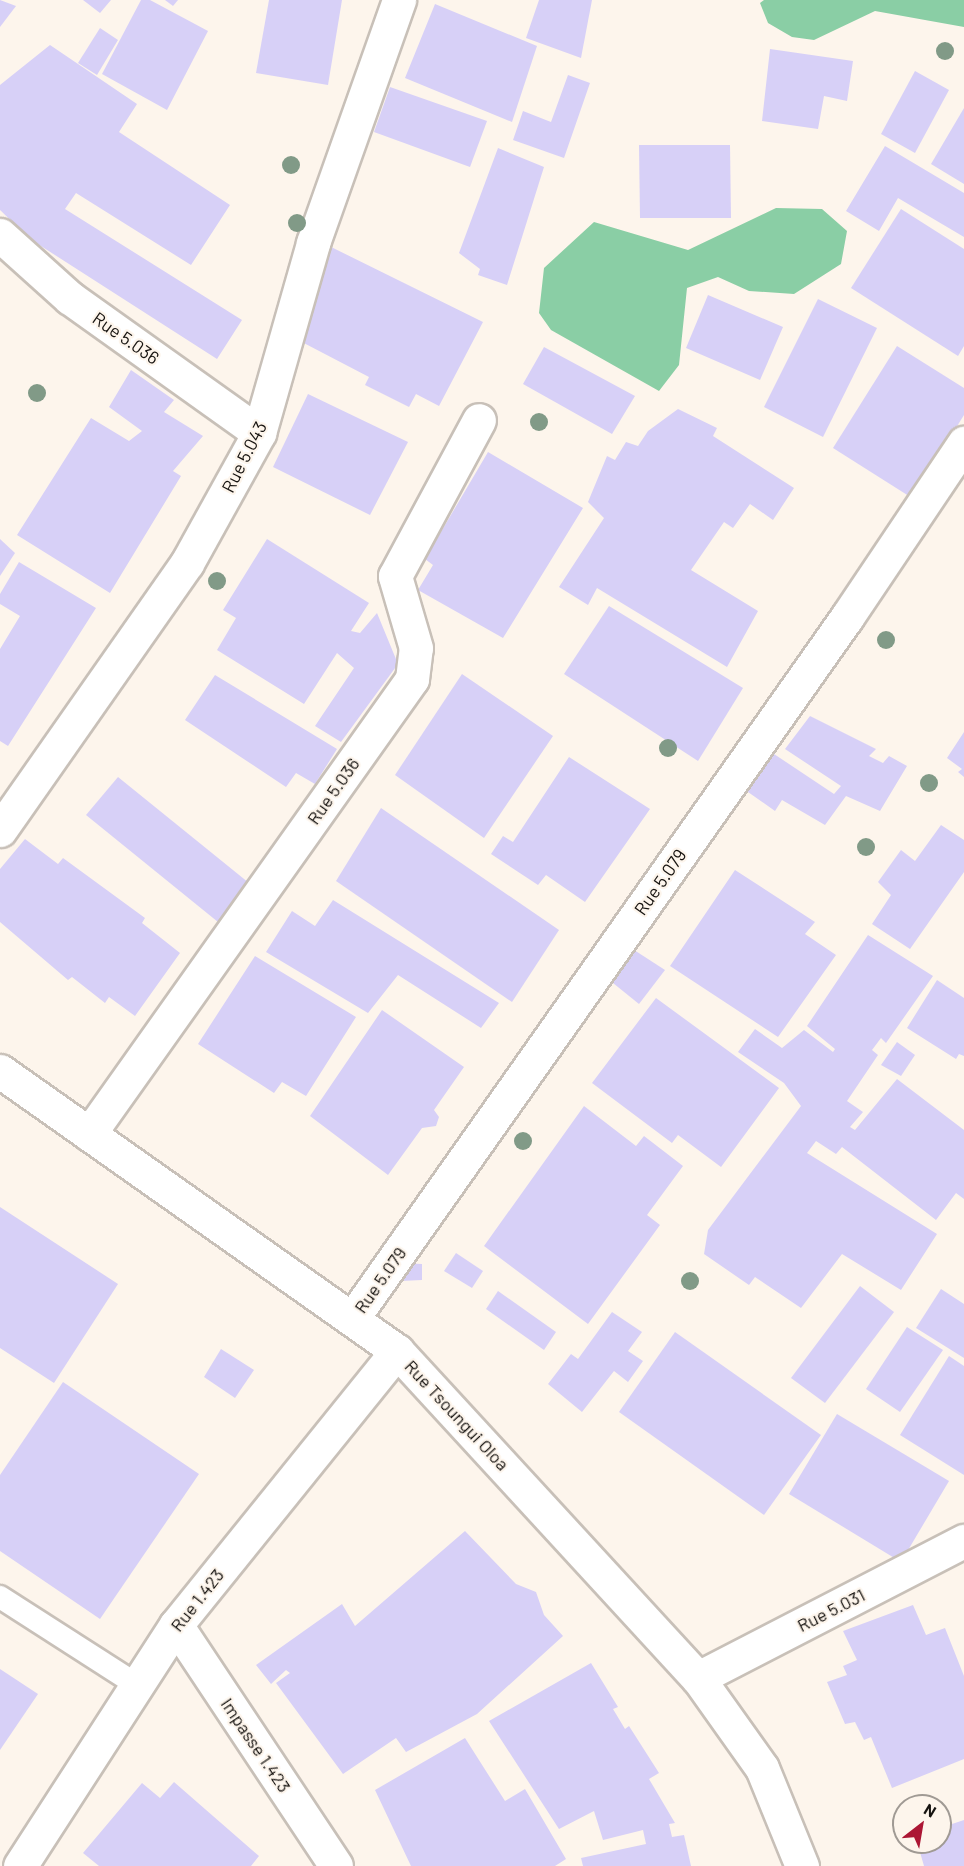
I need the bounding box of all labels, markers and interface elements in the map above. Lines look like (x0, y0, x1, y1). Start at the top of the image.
street label: Rue 5.036 (89, 307, 163, 369)
street label: Rue 5.043 (217, 418, 271, 496)
street label: Rue 5.036 (302, 754, 364, 828)
street label: Rue 5.079 (629, 845, 691, 919)
street label: Rue 5.079 (349, 1243, 411, 1317)
street label: Rue Tsoungui Oloa (400, 1355, 514, 1475)
street label: Rue 1.423 (166, 1564, 228, 1636)
street label: Rue 5.031 (794, 1584, 868, 1636)
street label: Impasse 1.423 (217, 1694, 295, 1796)
north arrow (892, 1794, 952, 1854)
text: N (921, 1799, 940, 1821)

